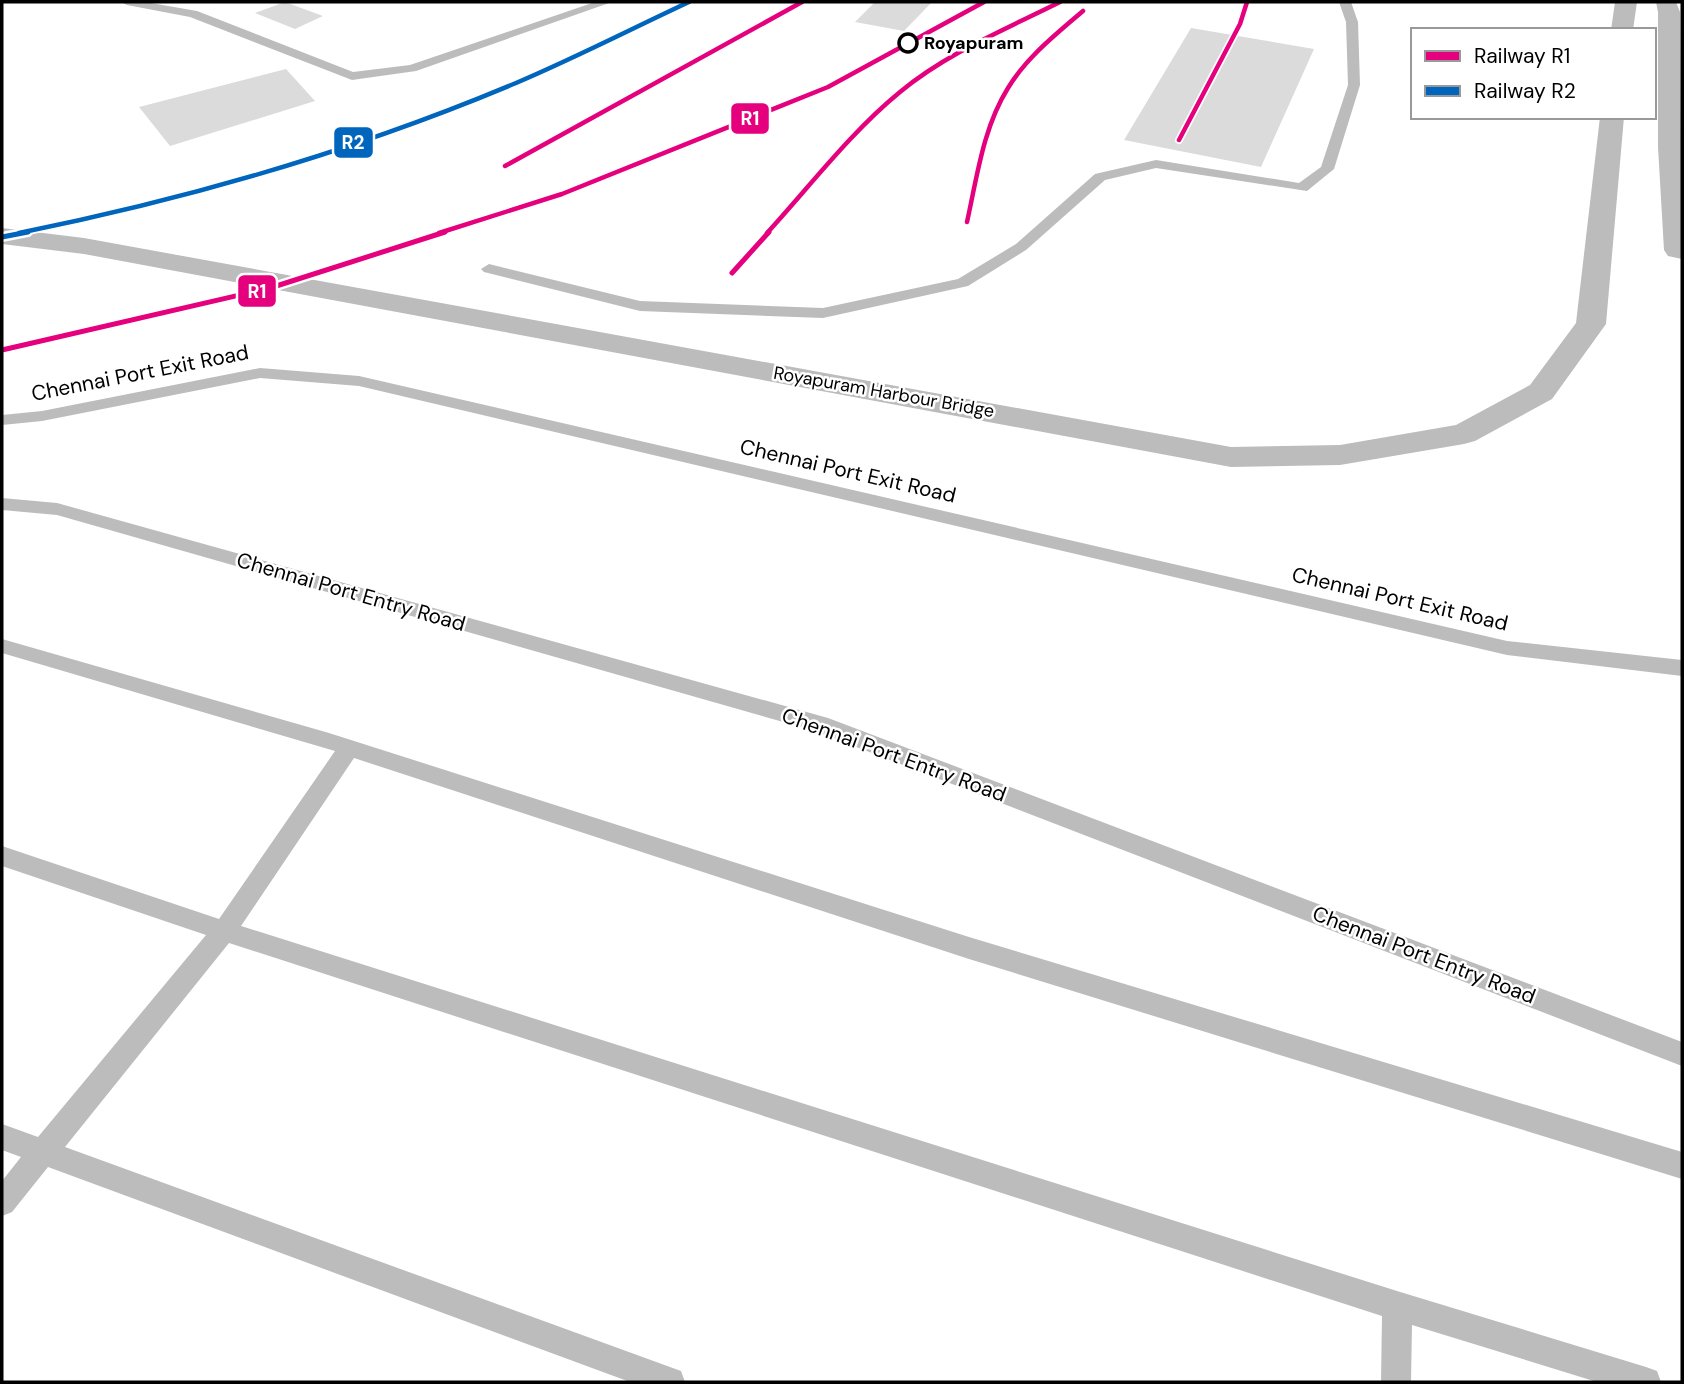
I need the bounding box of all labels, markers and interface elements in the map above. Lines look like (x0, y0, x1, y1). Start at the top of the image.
legend (1411, 28, 1656, 119)
place label: Royapuram (924, 31, 1023, 55)
marker: Royapuram (898, 33, 918, 53)
text: Railway R1 (1474, 42, 1570, 70)
text: Railway R2 (1474, 77, 1576, 105)
line badge: R1 (730, 102, 770, 135)
text: R1 (741, 106, 759, 131)
line badge: R2 (333, 126, 374, 159)
text: R2 (342, 130, 365, 155)
line badge: R1 (237, 274, 277, 308)
text: R1 (248, 279, 266, 304)
street label: Chennai Port Exit Road (29, 338, 251, 408)
street label: Royapuram Harbour Bridge (772, 361, 996, 423)
street label: Chennai Port Exit Road (737, 433, 959, 509)
street label: Chennai Port Entry Road (233, 546, 469, 638)
street label: Chennai Port Exit Road (1289, 561, 1511, 637)
street label: Chennai Port Entry Road (778, 701, 1010, 809)
street label: Chennai Port Entry Road (1308, 899, 1540, 1011)

